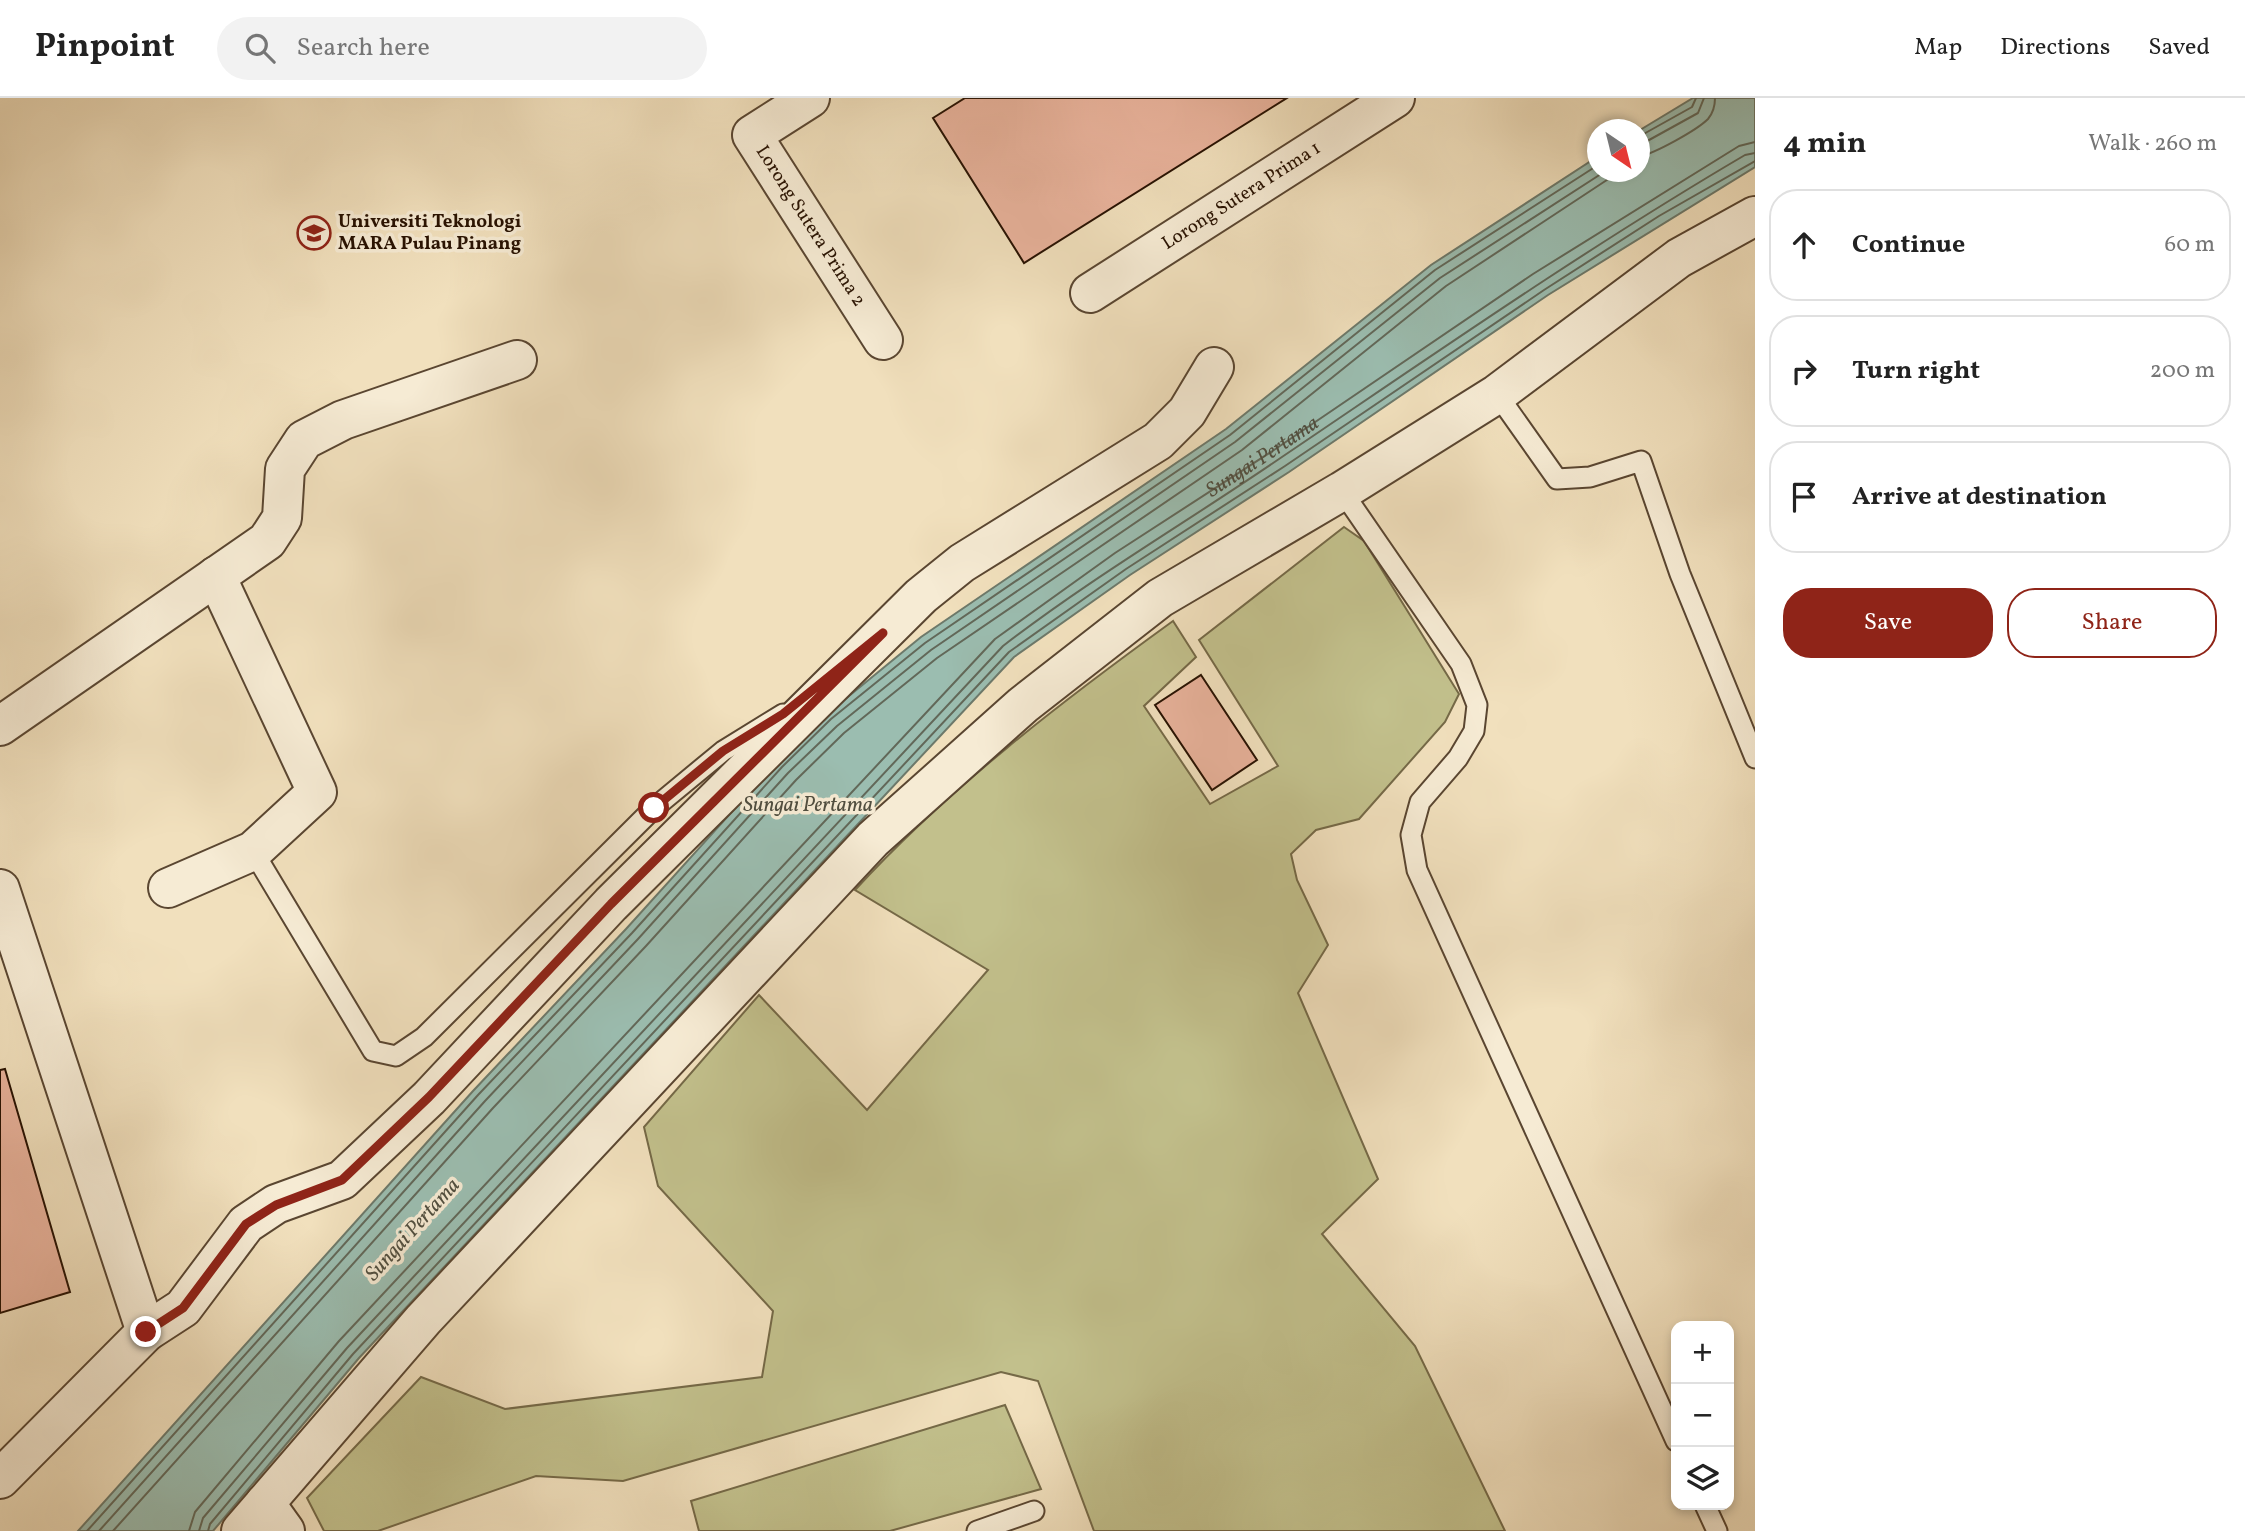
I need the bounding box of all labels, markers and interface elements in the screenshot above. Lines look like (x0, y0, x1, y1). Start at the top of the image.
search box (217, 17, 707, 80)
text: Pinpoint (35, 25, 175, 71)
icon: search (241, 29, 279, 67)
text: Search here (297, 30, 430, 66)
text: Map (1914, 31, 1962, 65)
text: Directions (2000, 31, 2110, 65)
text: Saved (2148, 31, 2210, 65)
north arrow (1587, 119, 1650, 182)
text: 4 min (1783, 123, 1867, 165)
text: Walk · 260 m (2088, 128, 2217, 160)
street label: Lorong Sutera Prima 1 (1157, 136, 1326, 257)
street label: Lorong Sutera Prima 2 (749, 141, 871, 312)
place label: Universiti Teknologi MARA Pulau Pinang (338, 209, 522, 257)
school or university icon: Universiti Teknologi MARA Pulau Pinang (295, 214, 333, 252)
icon: ahead (1785, 226, 1823, 264)
text: Continue (1852, 227, 1965, 263)
text: 60 m (2165, 229, 2215, 261)
icon: right (1785, 352, 1823, 390)
text: Turn right (1852, 353, 1980, 389)
text: 200 m (2150, 355, 2215, 387)
water label: Sungai Pertama (1200, 409, 1325, 505)
icon: arrive (1785, 478, 1823, 516)
text: Arrive at destination (1852, 479, 2107, 515)
button: Save (1783, 588, 1993, 658)
button: Share (2007, 588, 2217, 658)
water label: Sungai Pertama (743, 791, 873, 820)
route start (638, 792, 669, 823)
water label: Sungai Pertama (359, 1172, 467, 1288)
route end (130, 1316, 161, 1347)
map controls (1671, 1321, 1734, 1510)
button: + (1671, 1321, 1734, 1384)
button: − (1671, 1384, 1734, 1447)
button: layers (1671, 1447, 1734, 1510)

